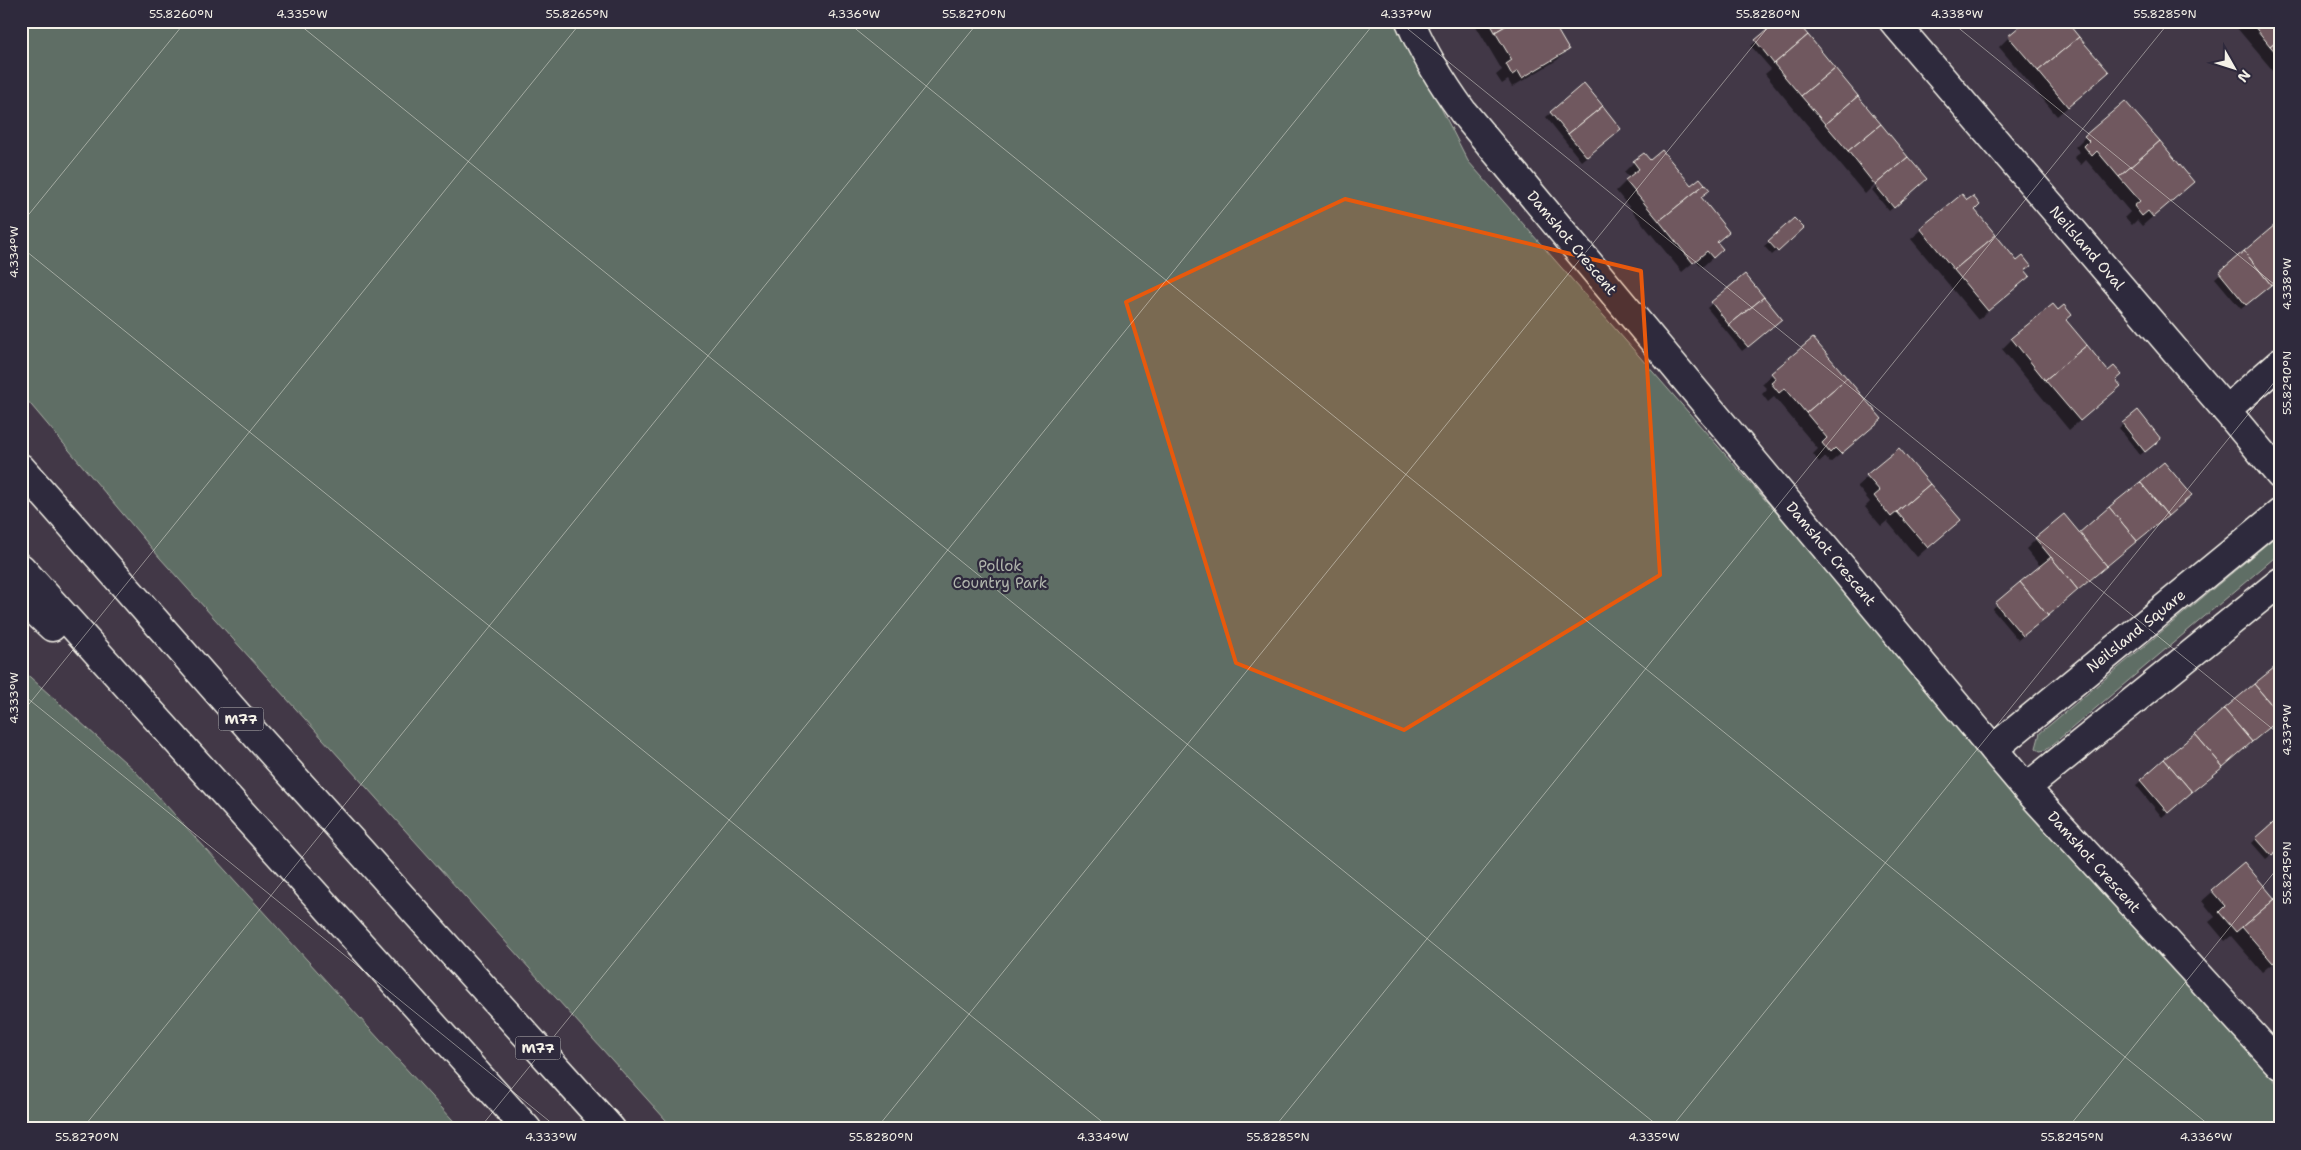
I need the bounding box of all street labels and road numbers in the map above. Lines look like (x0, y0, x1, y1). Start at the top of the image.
street label: Damshot Crescent (1522, 187, 1622, 299)
street label: Neilsland Oval (2045, 202, 2129, 295)
street label: Damshot Crescent (1781, 498, 1881, 610)
street label: Neilsland Square (2082, 585, 2190, 677)
road number: M77 (218, 708, 264, 731)
street label: Damshot Crescent (2043, 807, 2145, 917)
road number: M77 (516, 1036, 560, 1060)

